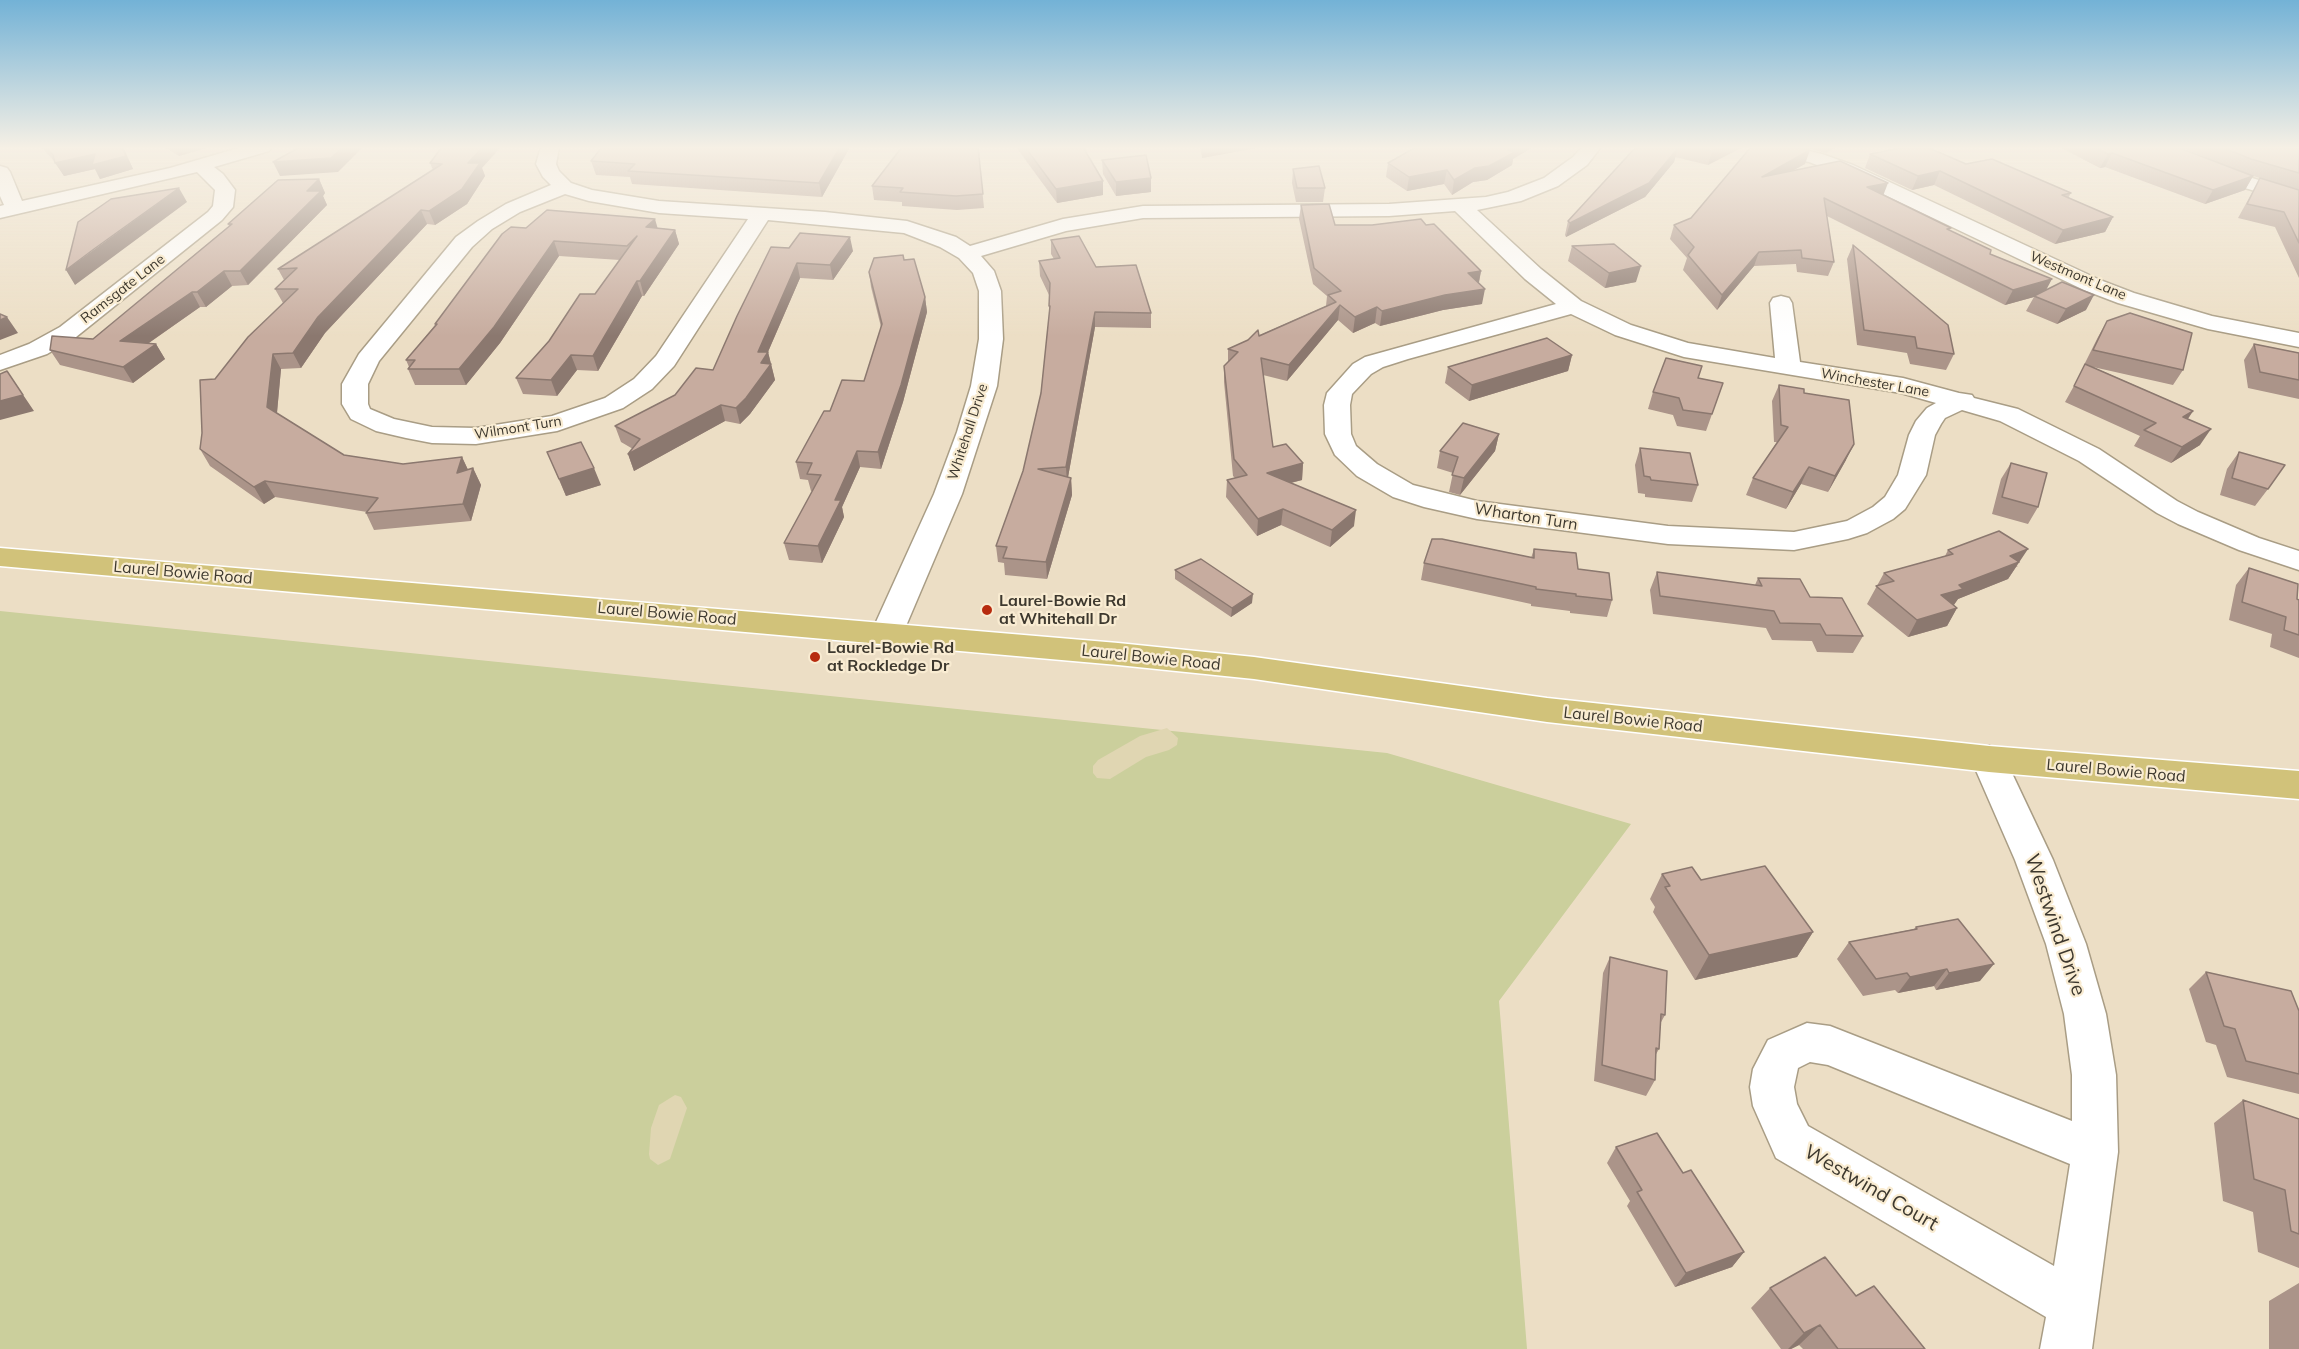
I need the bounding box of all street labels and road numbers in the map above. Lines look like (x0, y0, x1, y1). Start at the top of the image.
street label: Westmont Lane (2027, 248, 2129, 304)
street label: Ramsgate Lane (78, 251, 168, 327)
street label: Winchester Lane (1819, 365, 1931, 401)
street label: Whitehall Drive (945, 382, 991, 482)
street label: Wilmont Turn (473, 413, 563, 443)
street label: Wharton Turn (1473, 499, 1579, 535)
street label: Laurel Bowie Road (113, 557, 253, 589)
street label: Laurel Bowie Road (597, 598, 737, 630)
street label: Laurel Bowie Road (1081, 641, 1221, 675)
street label: Laurel Bowie Road (1563, 703, 1703, 737)
street label: Laurel Bowie Road (2046, 755, 2186, 787)
street label: Westwind Drive (2020, 851, 2090, 999)
street label: Westwind Court (1800, 1140, 1942, 1236)

